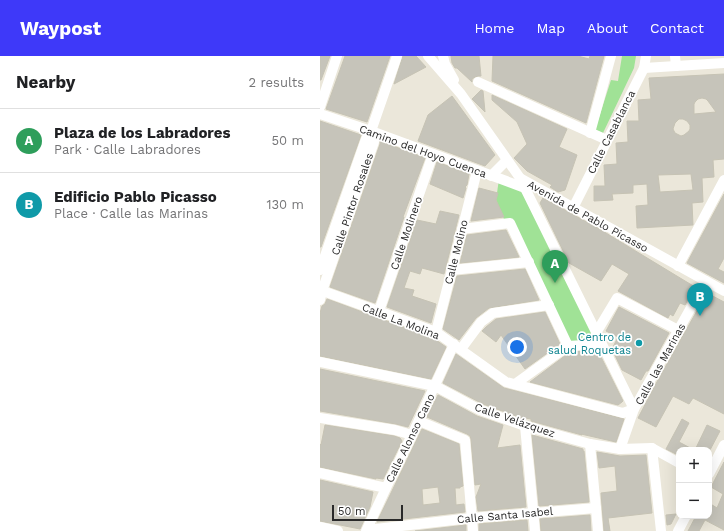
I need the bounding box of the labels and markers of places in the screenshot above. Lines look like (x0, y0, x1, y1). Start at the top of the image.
pin: A (542, 250, 568, 283)
pin: B (687, 283, 713, 316)
place label: Centro de salud Roquetas (548, 331, 631, 357)
marker: Centro de salud Roquetas (634, 338, 644, 348)

